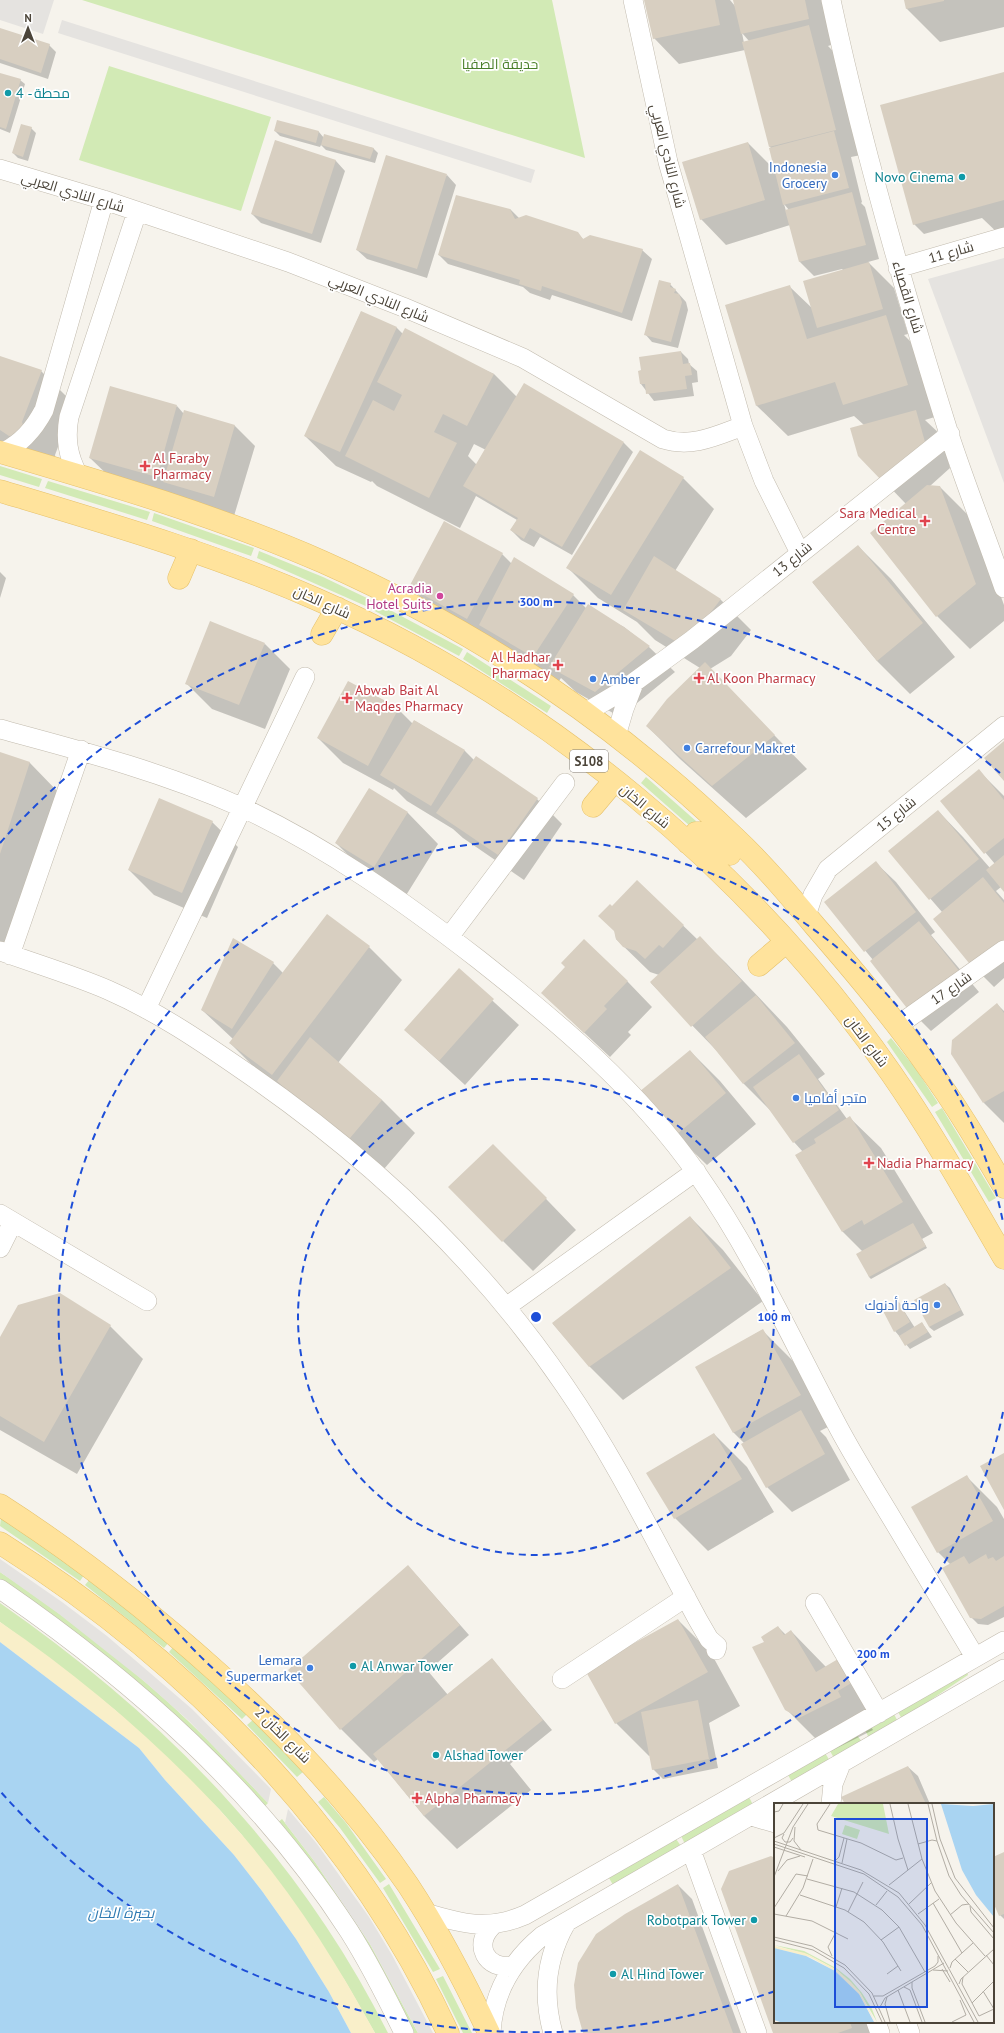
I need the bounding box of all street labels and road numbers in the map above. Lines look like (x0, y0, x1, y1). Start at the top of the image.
street label: شارع النادي العربي (643, 102, 690, 211)
street label: شارع النادي العربي (19, 168, 127, 219)
street label: شارع 11 (926, 237, 976, 267)
street label: شارع القصباء (888, 258, 928, 336)
street label: شارع النادي العربي (325, 270, 432, 329)
street label: شارع 13 (768, 537, 816, 581)
street label: شارع الخان (291, 581, 353, 623)
road number: S108 (570, 750, 608, 772)
street label: شارع الخان (616, 780, 674, 832)
street label: شارع 15 (872, 792, 920, 836)
street label: شارع 17 (927, 967, 975, 1009)
street label: شارع الخان (842, 1011, 892, 1071)
street label: شارع الخان 2 (251, 1703, 315, 1767)

